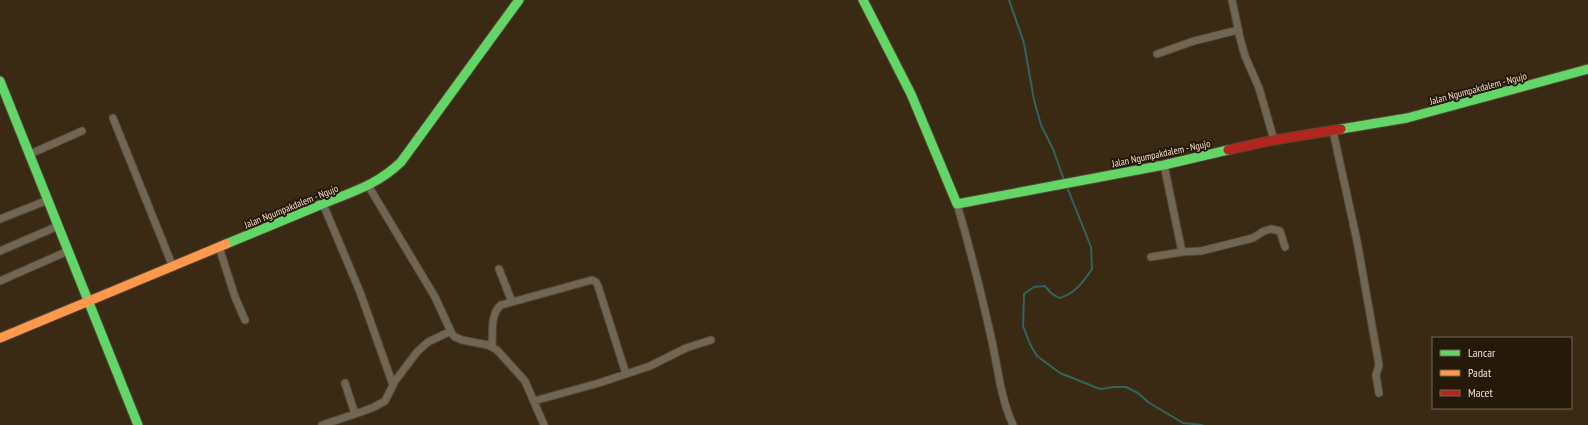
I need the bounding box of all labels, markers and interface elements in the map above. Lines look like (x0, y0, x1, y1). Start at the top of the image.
street label: Jalan Ngumpakdalem - Ngujo (1427, 69, 1528, 108)
street label: Jalan Ngumpakdalem - Ngujo (1110, 137, 1211, 170)
street label: Jalan Ngumpakdalem - Ngujo (241, 182, 340, 232)
legend (1432, 337, 1572, 409)
text: Lancar (1468, 345, 1496, 360)
text: Padat (1468, 365, 1492, 380)
text: Macet (1468, 385, 1493, 400)

